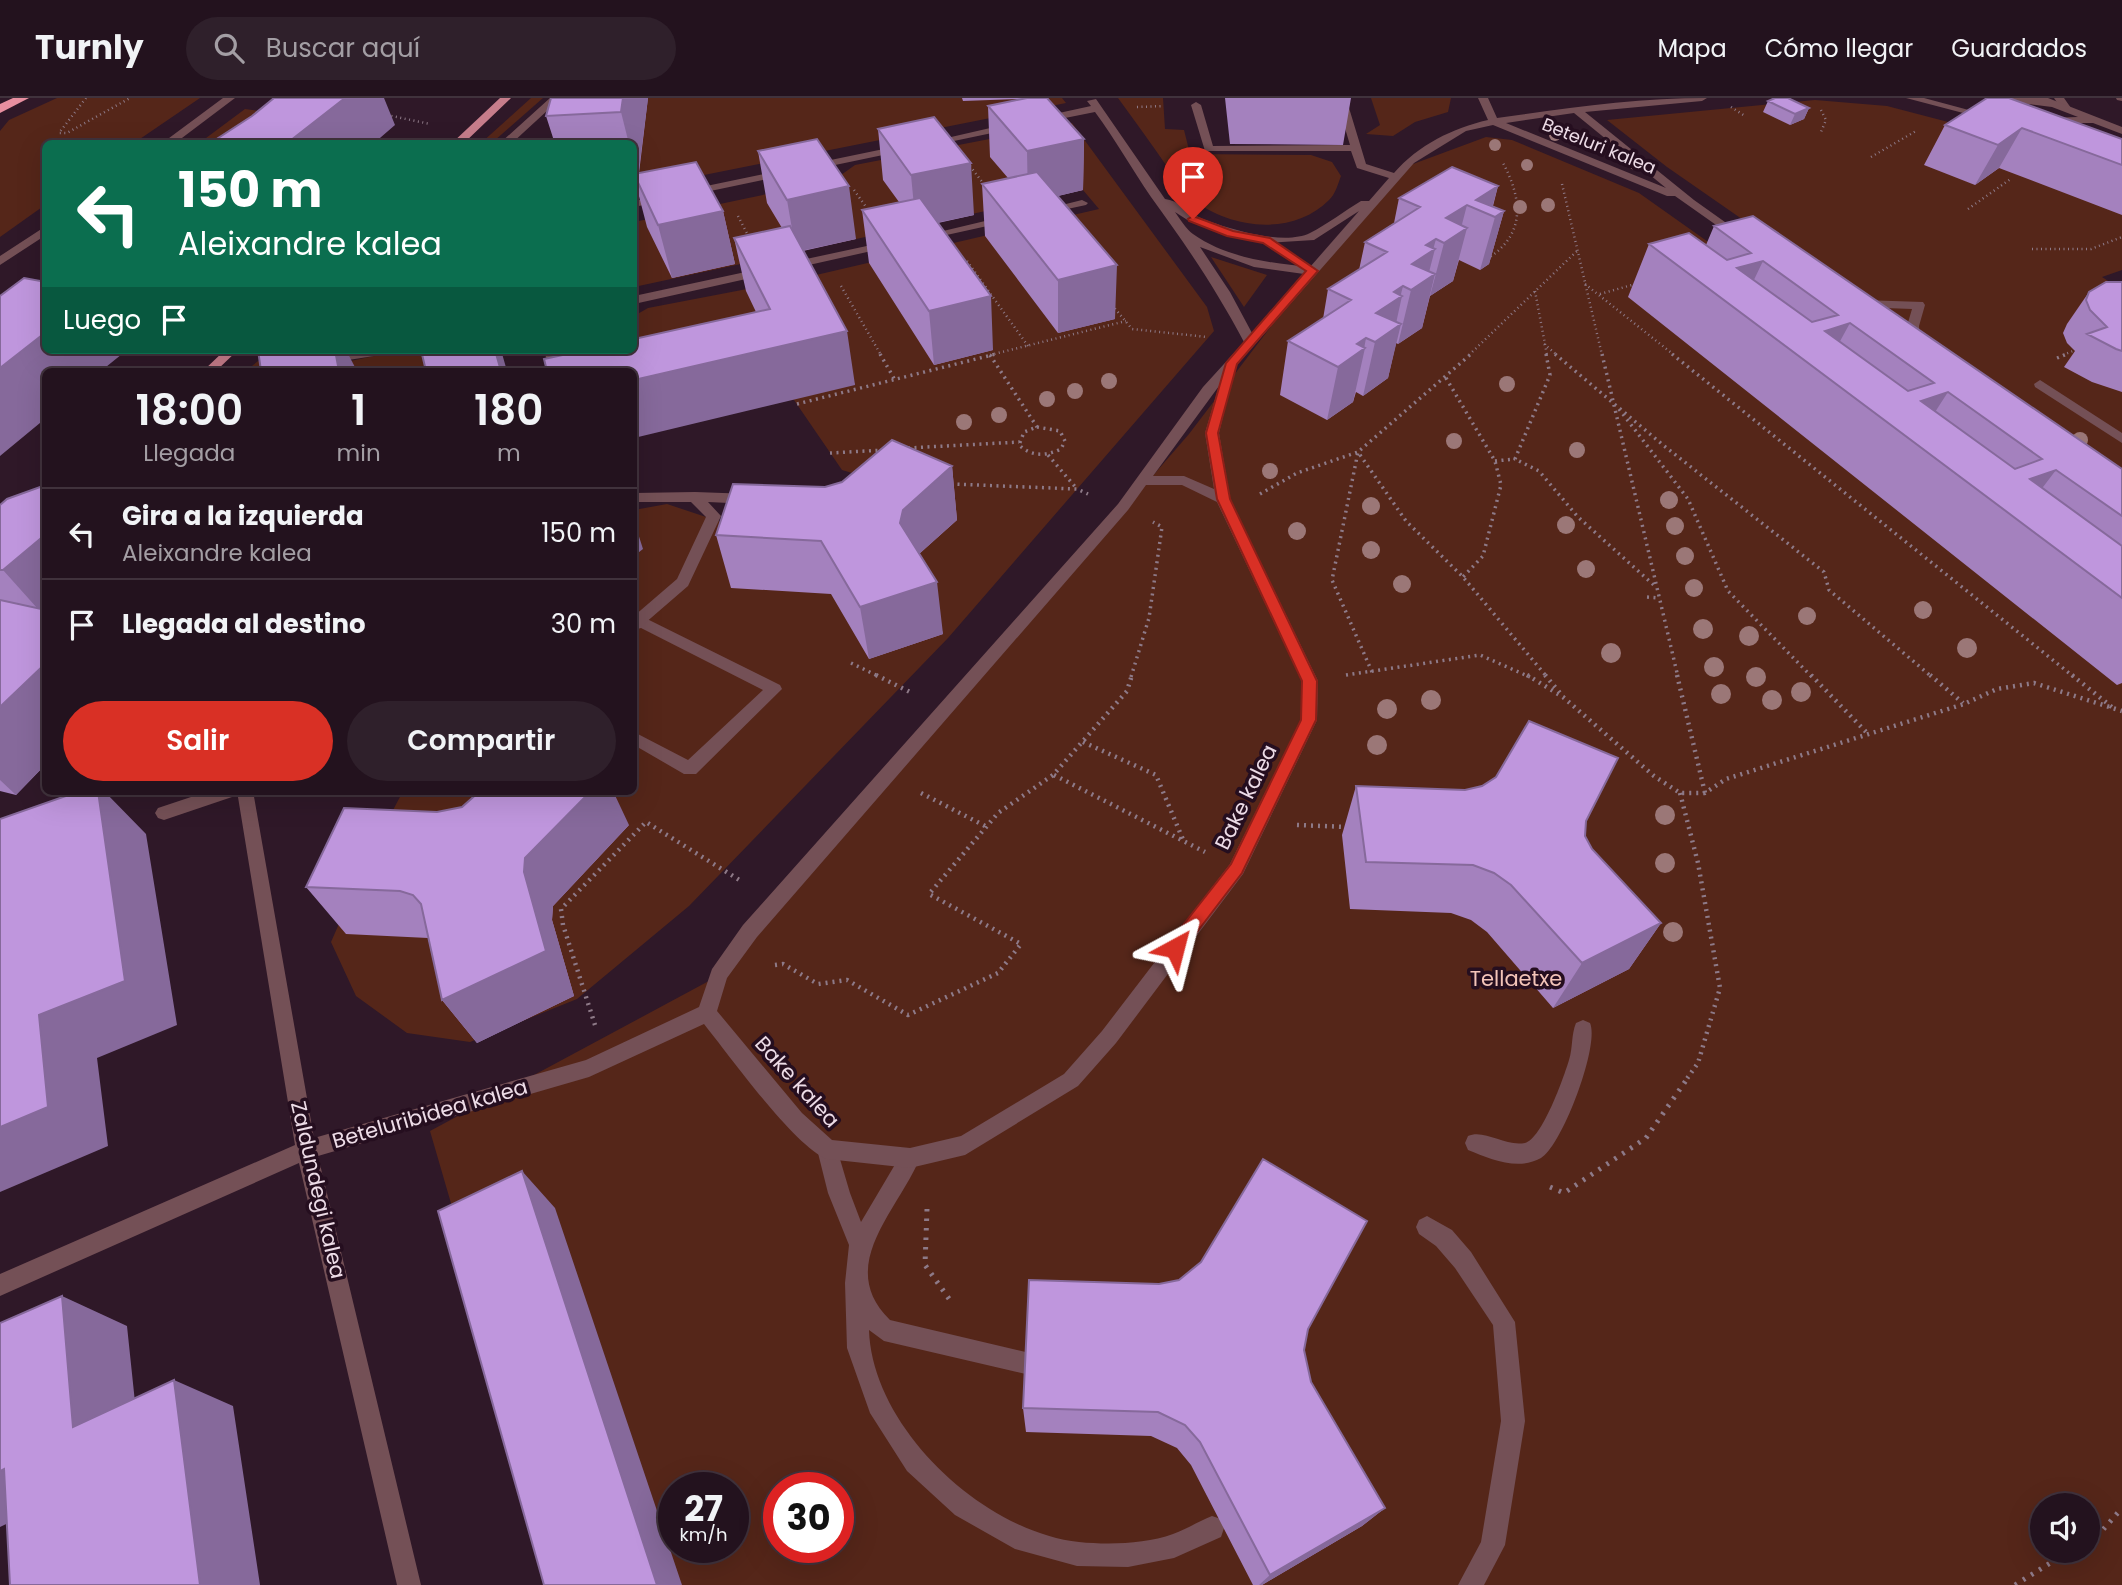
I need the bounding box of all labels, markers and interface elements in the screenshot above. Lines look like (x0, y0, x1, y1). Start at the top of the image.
search box (186, 17, 676, 80)
text: Turnly (35, 24, 144, 71)
icon: search (210, 29, 248, 67)
text: Buscar aquí (266, 30, 420, 66)
text: Mapa (1657, 32, 1727, 65)
text: Cómo llegar (1765, 32, 1913, 65)
text: Guardados (1951, 32, 2087, 65)
street label: Beteluri kalea (1538, 111, 1660, 180)
pin (1163, 147, 1223, 219)
text: 150 m (178, 156, 323, 224)
icon: arrive (1174, 158, 1212, 196)
icon: left (63, 168, 154, 259)
text: Aleixandre kalea (178, 221, 442, 266)
icon: arrive (155, 301, 193, 339)
text: Luego (63, 302, 141, 338)
text: 18:00 (136, 381, 243, 440)
text: 1 (351, 381, 366, 440)
text: 180 (474, 381, 543, 440)
text: Llegada (143, 437, 235, 469)
text: min (337, 437, 381, 469)
text: m (497, 437, 521, 469)
text: Gira a la izquierda (122, 498, 364, 534)
icon: left (63, 515, 101, 553)
text: 150 m (541, 515, 616, 551)
text: Aleixandre kalea (122, 537, 312, 569)
icon: arrive (63, 606, 101, 644)
text: Llegada al destino (122, 606, 366, 642)
text: 30 m (551, 606, 616, 642)
button: Salir (63, 701, 333, 781)
button: Compartir (347, 701, 616, 781)
street label: Bake kalea (1208, 739, 1284, 854)
position arrow (1138, 911, 1212, 985)
park label: Tellaetxe (1470, 964, 1562, 993)
street label: Bake kalea (748, 1030, 846, 1134)
street label: Beteluribidea kalea (329, 1072, 531, 1155)
street label: Zaldundegi kalea (284, 1098, 353, 1282)
speed limit sign: 30 (763, 1472, 854, 1563)
text: 27 (684, 1484, 723, 1533)
map controls (2030, 1493, 2100, 1563)
button: sound (2030, 1493, 2100, 1563)
text: km/h (680, 1522, 727, 1547)

